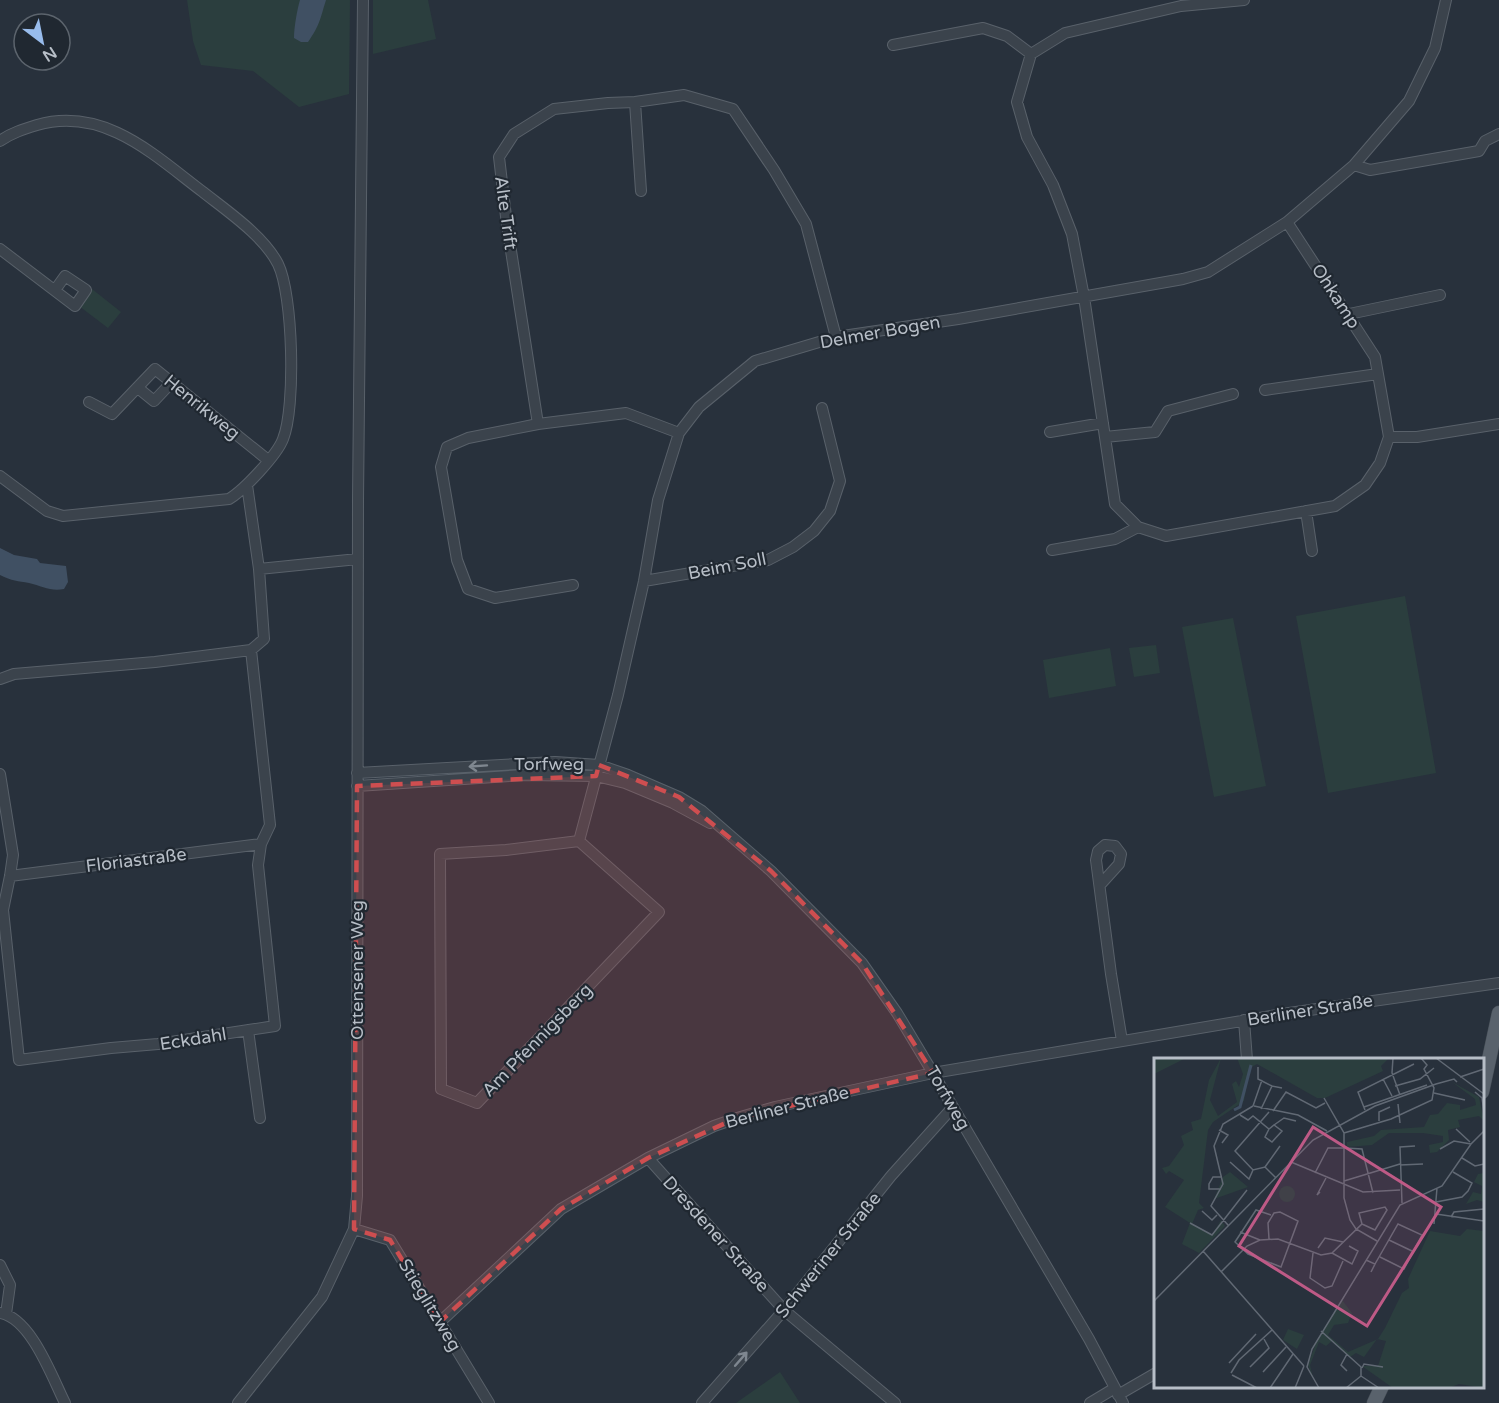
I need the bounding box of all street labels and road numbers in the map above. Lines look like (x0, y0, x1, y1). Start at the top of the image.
street label: Alte Trift (490, 175, 522, 251)
street label: Ohkamp (1307, 259, 1365, 333)
street label: Delmer Bogen (818, 311, 942, 353)
street label: Henrikweg (160, 370, 244, 444)
street label: Beim Soll (686, 548, 768, 584)
street label: Torfweg (514, 753, 584, 775)
street label: Floriastraße (84, 843, 188, 877)
street label: Ottensener Weg (346, 900, 368, 1040)
street label: Am Pfennigsberg (477, 979, 597, 1101)
street label: Berliner Straße (1246, 989, 1374, 1031)
street label: Eckdahl (158, 1023, 228, 1055)
street label: Torfweg (921, 1062, 975, 1134)
street label: Berliner Straße (723, 1081, 851, 1133)
street label: Dresdener Straße (658, 1171, 774, 1297)
street label: Schweriner Straße (770, 1188, 886, 1322)
street label: Stieglitzweg (394, 1255, 466, 1355)

